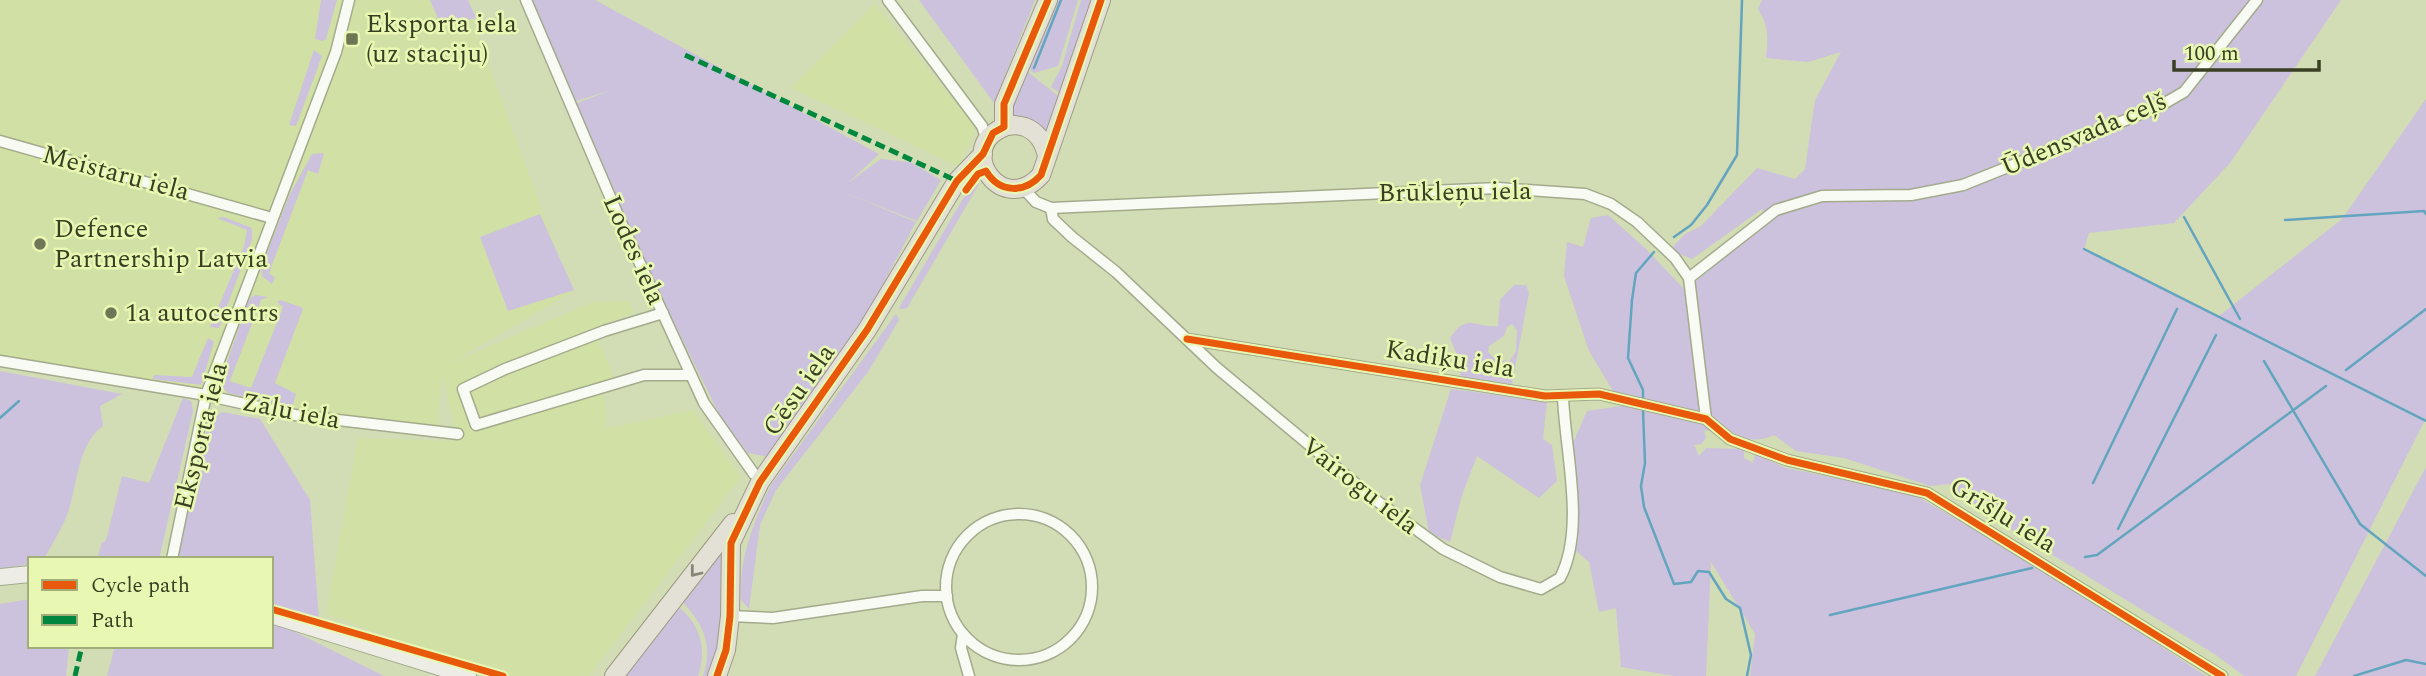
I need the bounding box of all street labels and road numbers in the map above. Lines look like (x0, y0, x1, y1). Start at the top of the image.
street label: Ūdensvada ceļš (1995, 81, 2173, 187)
street label: Meistaru iela (38, 134, 194, 212)
street label: Brūkleņu iela (1378, 171, 1533, 213)
street label: Lodes iela (592, 189, 676, 312)
street label: Kadiķu iela (1383, 329, 1518, 389)
street label: Cēsu iela (753, 335, 846, 444)
street label: Eksporta iela (163, 358, 239, 514)
street label: Zāļu iela (238, 382, 344, 440)
street label: Vairogu iela (1293, 427, 1428, 545)
street label: Grīšļu iela (1942, 466, 2064, 564)

